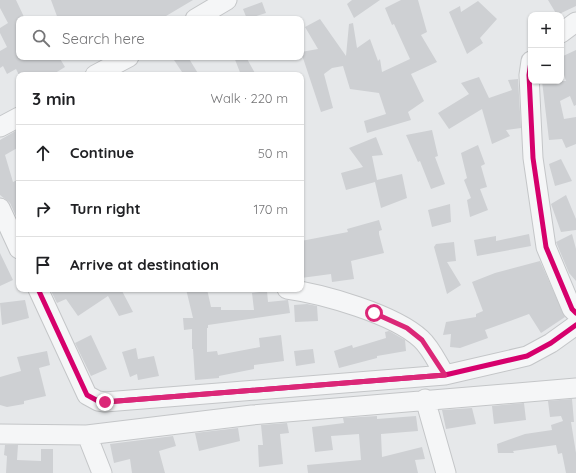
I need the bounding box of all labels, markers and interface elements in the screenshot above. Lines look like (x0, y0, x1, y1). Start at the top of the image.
map controls (528, 12, 564, 84)
button: + (528, 12, 564, 48)
search box (16, 16, 304, 60)
icon: search (30, 27, 52, 49)
text: Search here (62, 29, 145, 48)
button: − (528, 48, 564, 84)
text: 3 min (32, 88, 76, 109)
text: Walk · 220 m (211, 90, 288, 106)
icon: ahead (32, 142, 54, 164)
text: Continue (70, 143, 134, 162)
text: 50 m (258, 145, 288, 161)
icon: right (32, 198, 54, 220)
text: Turn right (70, 199, 141, 218)
text: 170 m (253, 201, 288, 217)
icon: arrive (32, 254, 54, 276)
text: Arrive at destination (70, 255, 219, 274)
route start (365, 304, 383, 322)
route end (96, 393, 114, 411)

